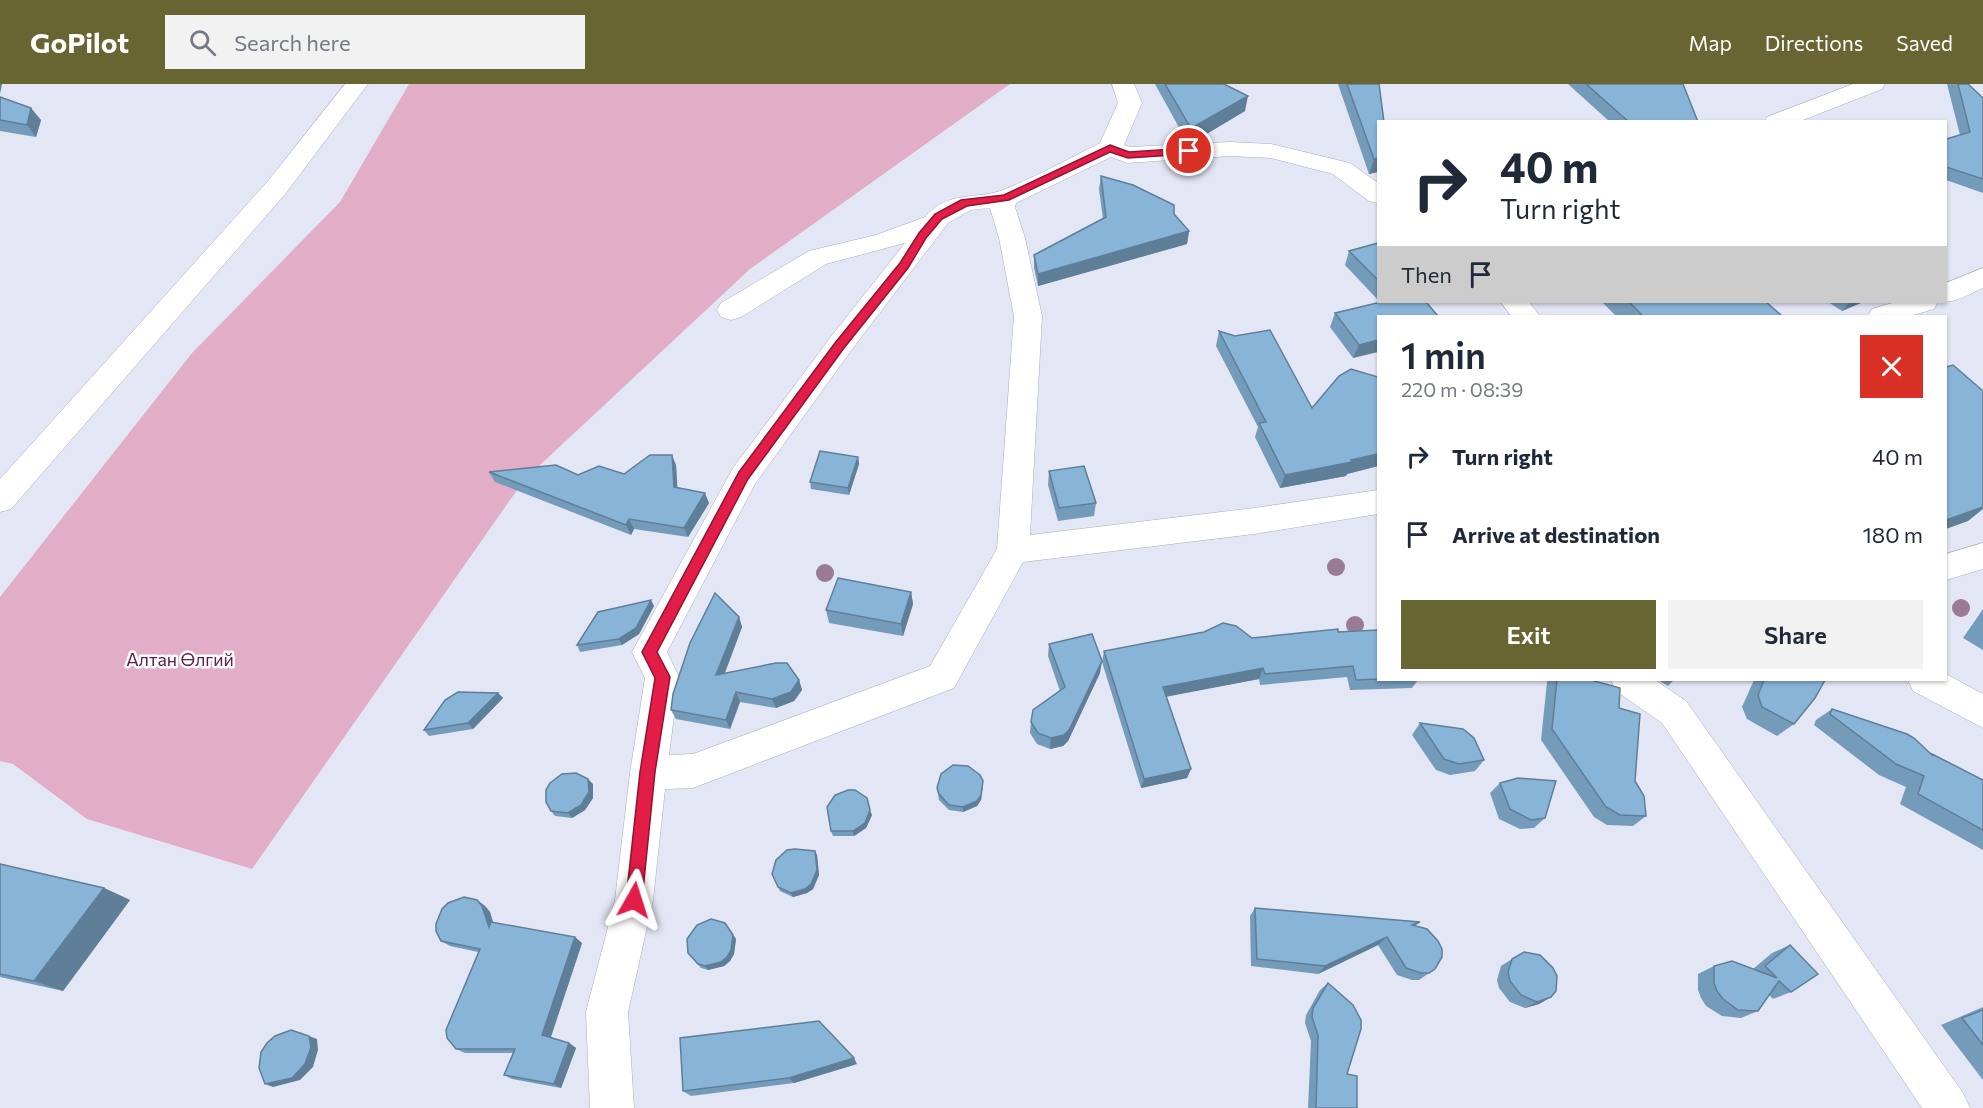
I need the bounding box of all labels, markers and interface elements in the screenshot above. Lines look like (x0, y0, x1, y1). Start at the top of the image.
search box (165, 15, 585, 69)
text: GoPilot (30, 25, 129, 59)
icon: search (186, 26, 219, 59)
text: Search here (234, 29, 351, 56)
text: Map (1689, 30, 1732, 55)
text: Directions (1765, 30, 1863, 55)
text: Saved (1896, 30, 1953, 55)
pin (1163, 125, 1214, 176)
icon: arrive (1172, 134, 1205, 167)
text: 40 m (1500, 140, 1598, 192)
icon: right (1401, 144, 1479, 222)
text: Turn right (1500, 192, 1620, 225)
icon: arrive (1464, 258, 1497, 291)
text: Then (1401, 261, 1452, 288)
text: 1 min (1401, 332, 1486, 376)
button: close (1860, 335, 1923, 398)
text: 220 m · 08:39 (1401, 377, 1523, 401)
icon: right (1401, 440, 1434, 473)
text: Turn right (1452, 443, 1553, 470)
text: 40 m (1872, 443, 1923, 470)
icon: arrive (1401, 518, 1434, 551)
text: Arrive at destination (1452, 521, 1660, 548)
text: 180 m (1862, 521, 1923, 548)
button: Exit (1401, 600, 1656, 669)
button: Share (1668, 600, 1923, 669)
park label: Алтан Өлгий (126, 648, 234, 670)
position arrow (602, 868, 666, 932)

